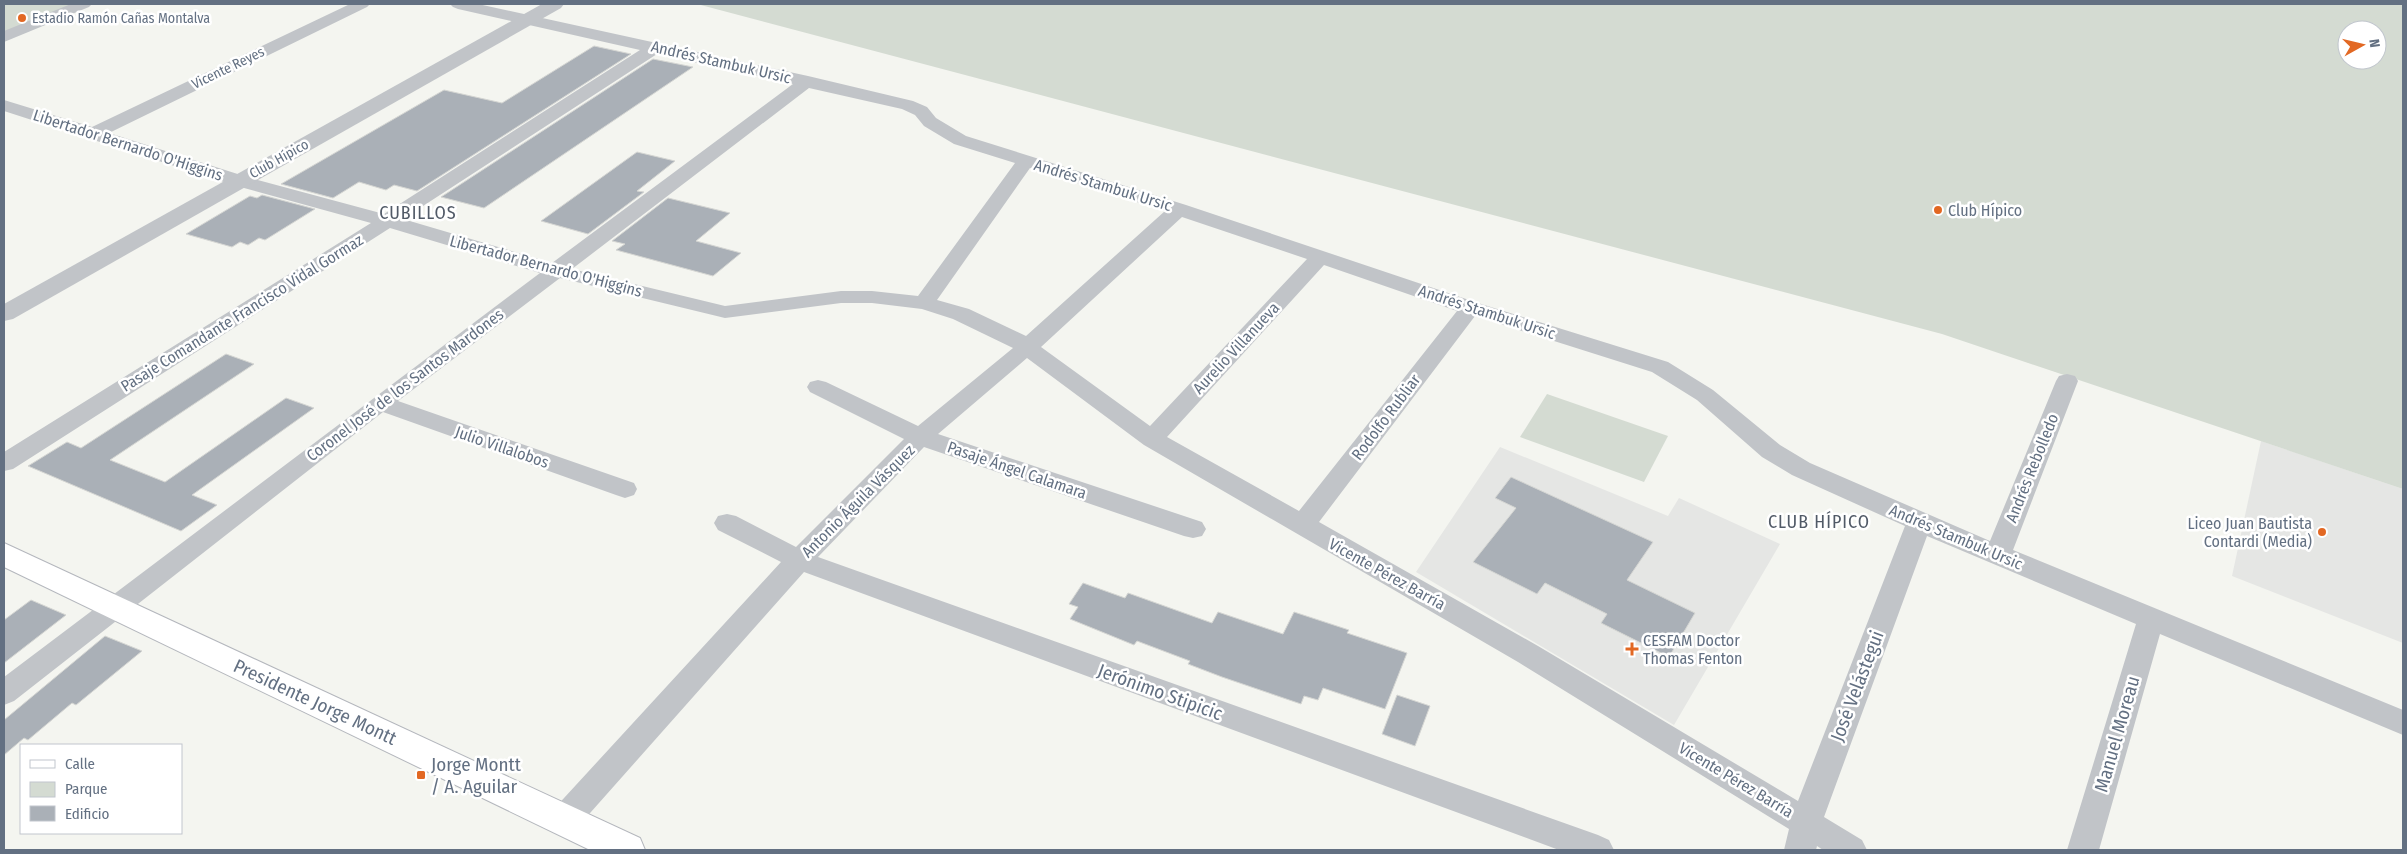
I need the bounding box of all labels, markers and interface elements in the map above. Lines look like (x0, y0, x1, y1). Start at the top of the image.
place label: Estadio Ramón Cañas Montalva (32, 10, 210, 27)
marker: Estadio Ramón Cañas Montalva (16, 12, 28, 24)
north arrow (2337, 20, 2387, 70)
street label: Andrés Stambuk Ursic (649, 37, 793, 87)
text: N (2365, 38, 2383, 49)
street label: Vicente Reyes (189, 43, 267, 93)
street label: Libertador Bernardo O'Higgins (31, 105, 225, 185)
street label: Club Hípico (246, 136, 312, 182)
street label: Andrés Stambuk Ursic (1032, 155, 1174, 215)
place label: Club Hípico (1948, 201, 2022, 220)
district label: CUBILLOS (379, 202, 457, 224)
marker: Club Hípico (1932, 204, 1944, 216)
street label: Pasaje Comandante Francisco Vidal Gormaz (117, 230, 367, 396)
street label: Libertador Bernardo O'Higgins (448, 231, 644, 301)
street label: Andrés Stambuk Ursic (1416, 281, 1558, 343)
street label: Aurelio Villanueva (1189, 298, 1283, 398)
street label: Coronel José de los Santos Mardones (303, 305, 507, 465)
street label: Rodolfo Rubliar (1348, 370, 1425, 464)
street label: Andrés Rebolledo (2002, 411, 2062, 525)
street label: Julio Villalobos (453, 422, 551, 472)
street label: Pasaje Ángel Calamara (945, 437, 1089, 503)
street label: Antonio Águila Vásquez (798, 441, 918, 561)
street label: Andrés Stambuk Ursic (1887, 500, 2026, 574)
district label: CLUB HÍPICO (1768, 510, 1870, 533)
place label: Liceo Juan Bautista Contardi (Media) (2187, 514, 2312, 551)
marker: Liceo Juan Bautista Contardi (Media) (2316, 526, 2328, 538)
street label: Vicente Pérez Barría (1325, 534, 1449, 614)
street label: José Velástegui (1825, 627, 1889, 745)
place label: CESFAM Doctor Thomas Fenton (1643, 631, 1743, 668)
marker: CESFAM Doctor Thomas Fenton (1625, 642, 1639, 656)
street label: Presidente Jorge Montt (230, 654, 401, 750)
street label: Jerónimo Stipicic (1095, 659, 1225, 725)
street label: Manuel Moreau (2089, 673, 2145, 795)
street label: Vicente Pérez Barría (1675, 738, 1797, 822)
legend (20, 744, 182, 834)
place label: Jorge Montt / A. Aguilar (431, 753, 522, 798)
text: Calle (65, 755, 95, 773)
marker: Jorge Montt / A. Aguilar (415, 769, 427, 781)
text: Parque (65, 780, 108, 798)
text: Edificio (65, 805, 110, 823)

